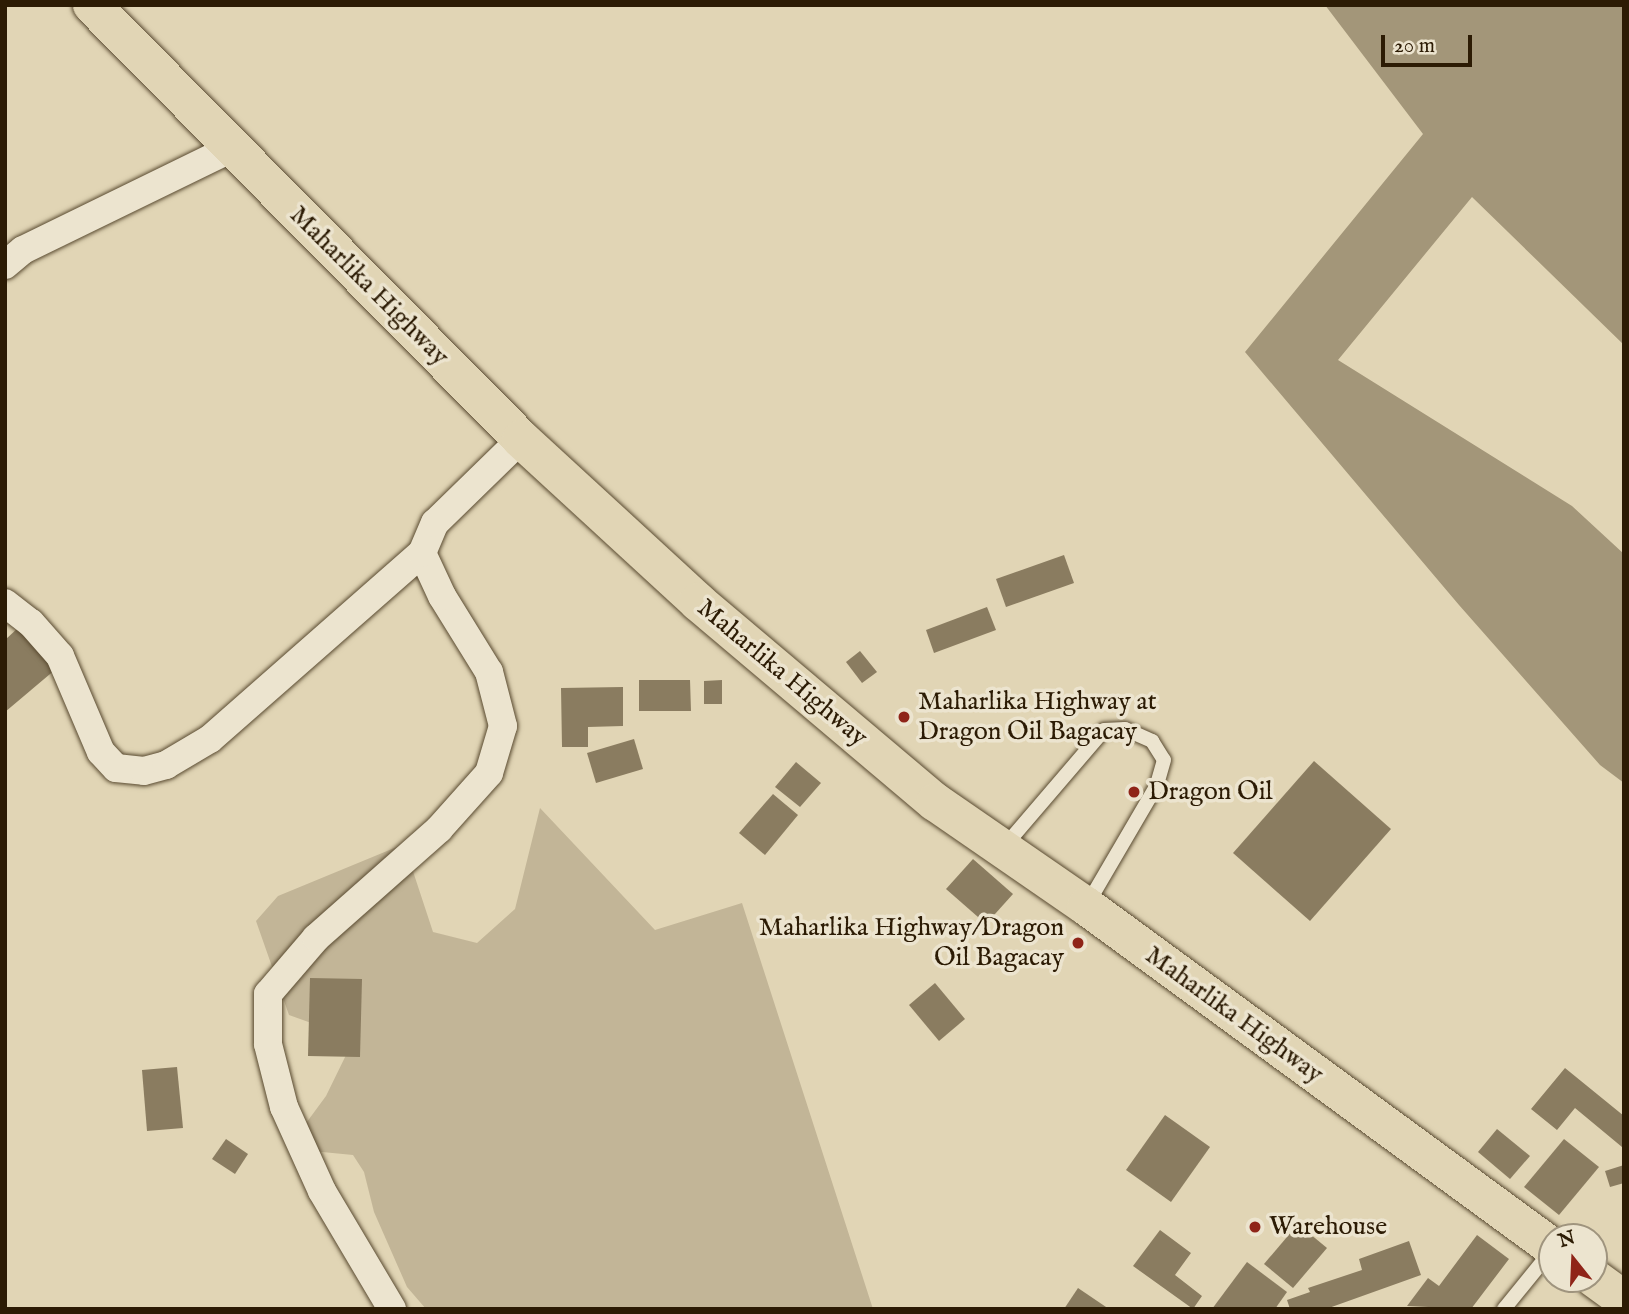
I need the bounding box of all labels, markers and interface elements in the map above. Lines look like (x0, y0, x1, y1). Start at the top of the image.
scale bar (1384, 21, 1475, 65)
text: 20 m (1394, 33, 1435, 60)
street label: Maharlika Highway (283, 200, 455, 372)
street label: Maharlika Highway (690, 593, 874, 753)
place label: Maharlika Highway at Dragon Oil Bagacay (918, 686, 1157, 748)
marker: Maharlika Highway at Dragon Oil Bagacay (896, 709, 912, 725)
place label: Dragon Oil (1148, 776, 1273, 808)
marker: Dragon Oil (1126, 784, 1142, 800)
place label: Maharlika Highway/Dragon Oil Bagacay (759, 912, 1064, 974)
marker: Maharlika Highway/Dragon Oil Bagacay (1070, 935, 1086, 951)
street label: Maharlika Highway (1139, 940, 1329, 1090)
place label: Warehouse (1269, 1211, 1387, 1243)
marker: Warehouse (1247, 1219, 1263, 1235)
north arrow (1538, 1223, 1608, 1293)
text: N (1556, 1226, 1579, 1254)

